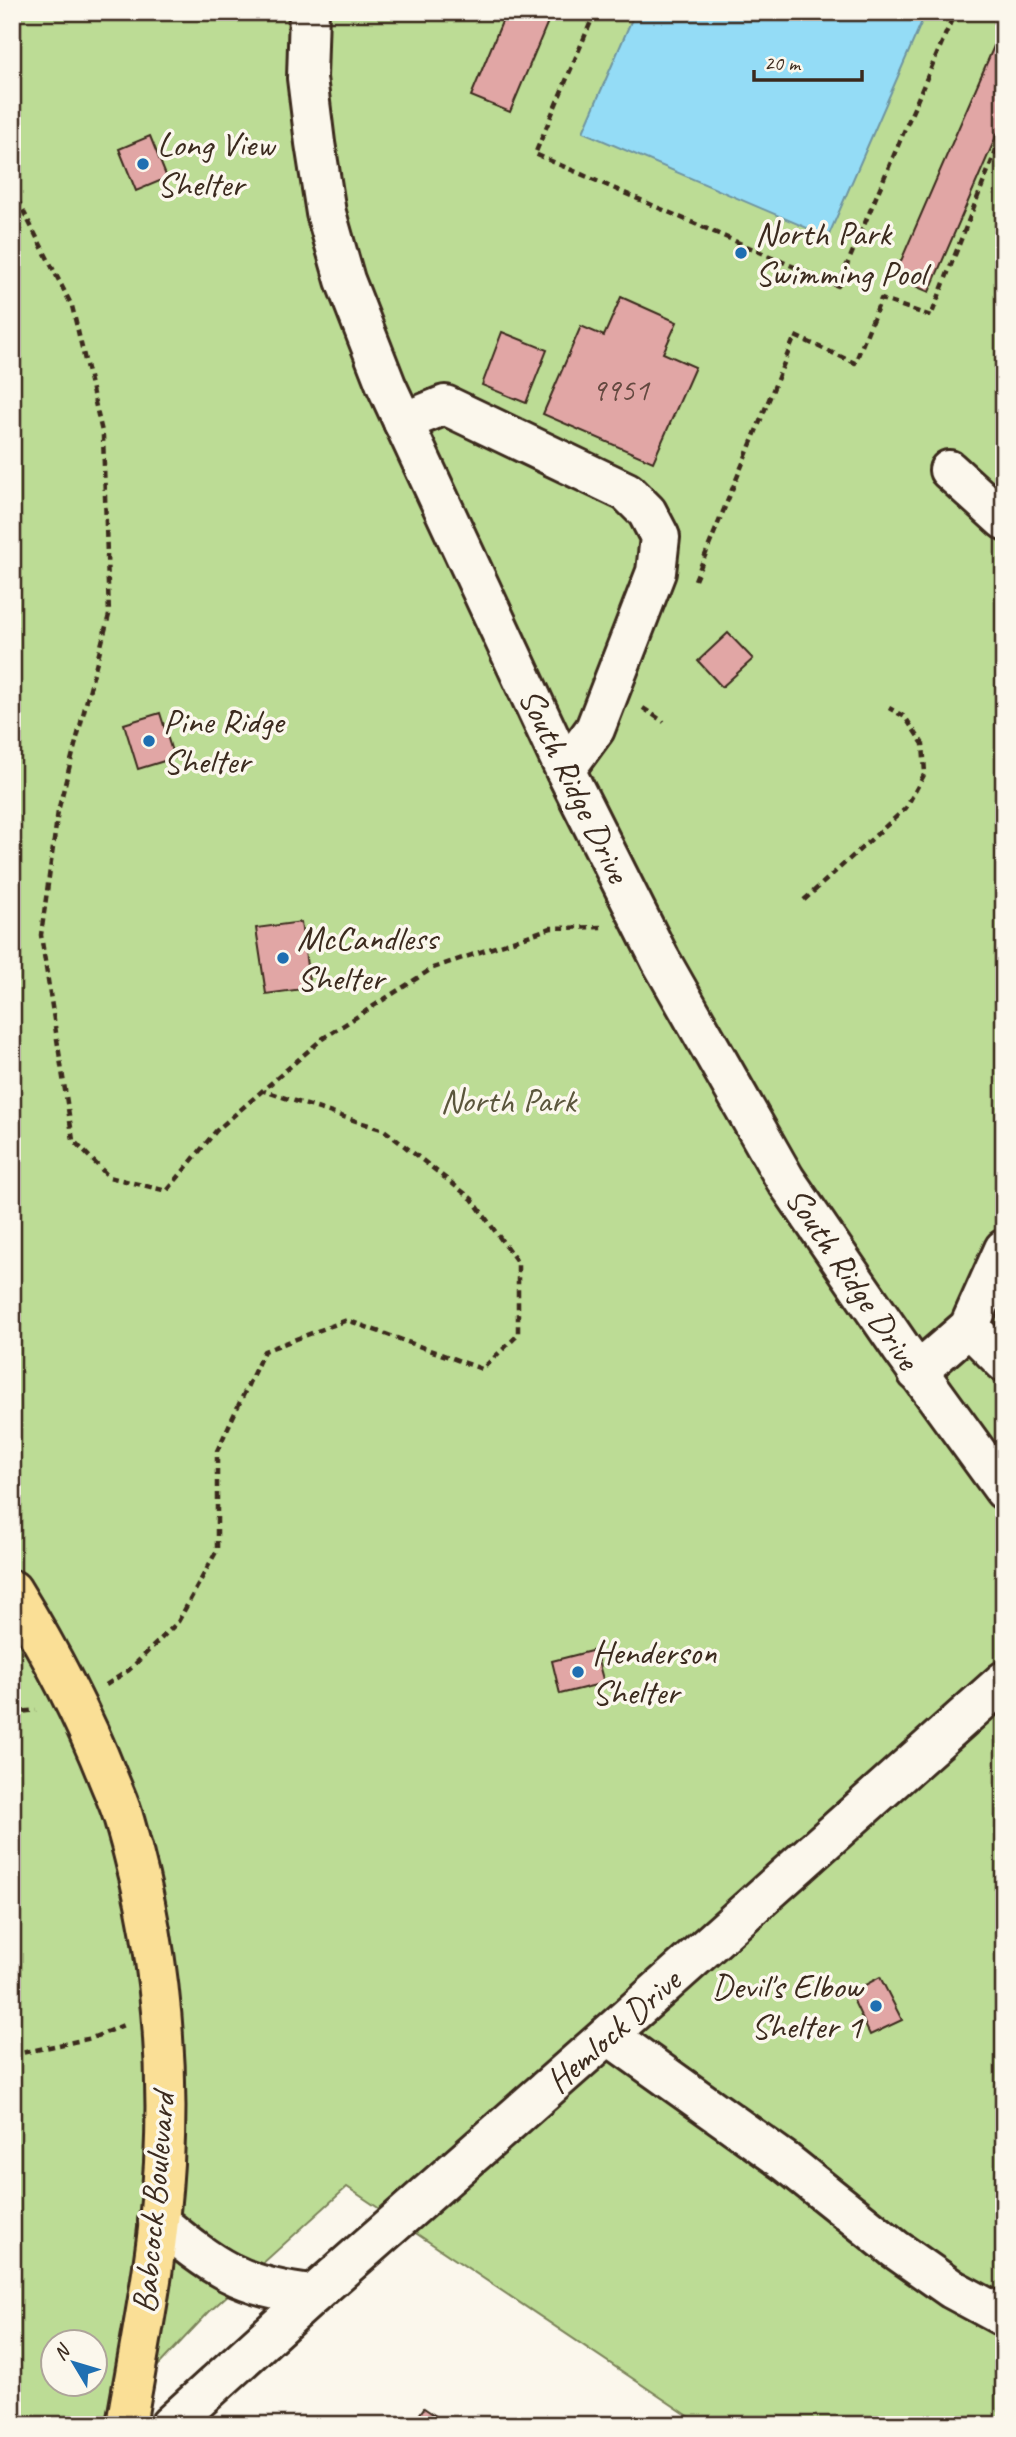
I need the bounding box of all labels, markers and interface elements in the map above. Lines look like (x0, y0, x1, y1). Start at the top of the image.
scale bar (754, 38, 862, 82)
text: 20 m (764, 50, 802, 76)
place label: Long View Shelter (157, 122, 277, 207)
marker: Long View Shelter (135, 156, 151, 172)
place label: North Park Swimming Pool (755, 211, 932, 296)
marker: North Park Swimming Pool (733, 245, 749, 261)
house number: 9951 (591, 369, 650, 410)
street label: South Ridge Drive (508, 681, 642, 892)
place label: Pine Ridge Shelter (163, 699, 286, 784)
marker: Pine Ridge Shelter (141, 733, 157, 749)
place label: McCandless Shelter (297, 916, 441, 1001)
marker: McCandless Shelter (275, 950, 291, 966)
park label: North Park (440, 1078, 578, 1123)
street label: South Ridge Drive (775, 1179, 931, 1380)
place label: Henderson Shelter (592, 1630, 717, 1715)
marker: Henderson Shelter (570, 1664, 586, 1680)
street label: Hemlock Drive (536, 1957, 692, 2103)
place label: Devil's Elbow Shelter 1 (712, 1964, 865, 2049)
marker: Devil's Elbow Shelter 1 (868, 1998, 884, 2014)
street label: Babcock Boulevard (121, 2086, 186, 2315)
north arrow (38, 2328, 108, 2398)
text: N (48, 2339, 76, 2365)

